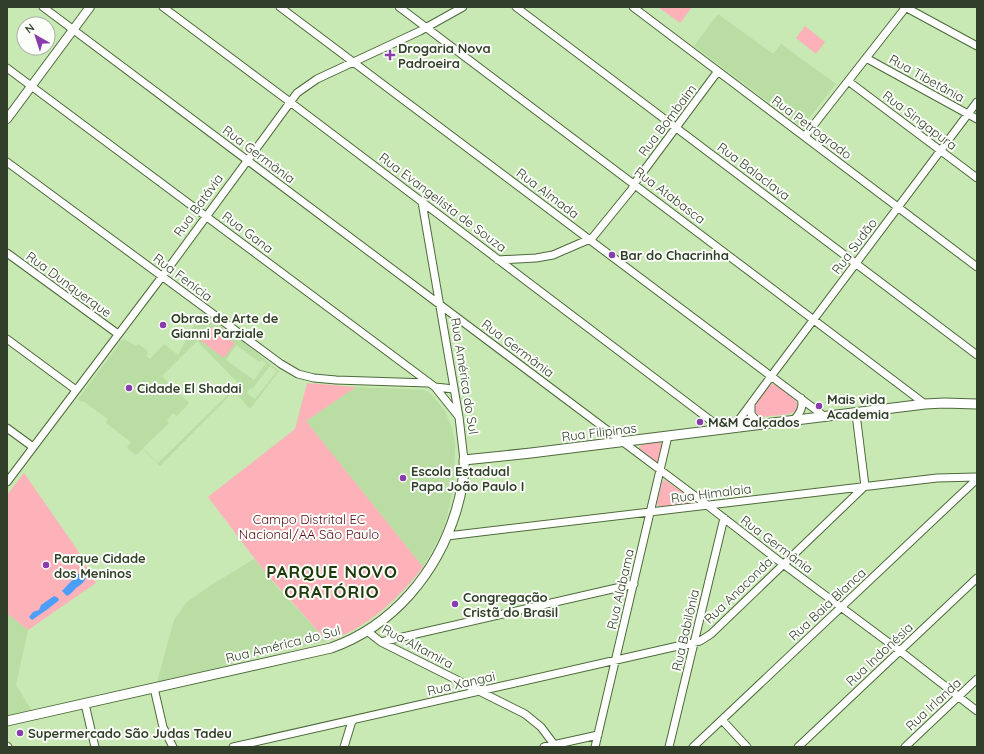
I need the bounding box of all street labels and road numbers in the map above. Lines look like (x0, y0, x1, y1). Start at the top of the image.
street label: Rua Tibetânia (887, 51, 967, 105)
street label: Rua Bombaim (635, 81, 699, 159)
street label: Rua Singapura (880, 87, 960, 153)
street label: Rua Petrogrado (769, 92, 855, 162)
street label: Rua Germânia (220, 122, 298, 186)
street label: Rua Balaclava (715, 138, 793, 204)
street label: Rua Evangelista de Souza (376, 149, 510, 255)
street label: Rua Atabasca (631, 163, 709, 227)
street label: Rua Almada (514, 164, 582, 222)
street label: Rua Batávia (170, 171, 226, 239)
street label: Rua Gana (219, 208, 277, 256)
street label: Rua Sudão (828, 215, 880, 277)
street label: Rua Dunquerque (23, 248, 115, 320)
street label: Rua Fenícia (150, 250, 216, 304)
street label: Rua Germânia (479, 316, 557, 380)
street label: Rua América do Sul (448, 317, 482, 435)
street label: Rua Filipinas (561, 419, 637, 445)
street label: Rua Himalaia (670, 480, 752, 506)
street label: Rua Germânia (738, 512, 816, 576)
street label: Rua Alabama (603, 547, 637, 631)
street label: Rua Anaconda (700, 553, 776, 627)
street label: Rua Baia Blanca (785, 564, 869, 644)
street label: Rua Babilônia (668, 588, 702, 672)
street label: Rua Indonésia (842, 619, 916, 689)
street label: Rua Altamira (380, 621, 456, 671)
street label: Rua América do Sul (224, 622, 342, 666)
street label: Rua Xangai (425, 667, 497, 699)
street label: Rua Irlanda (902, 674, 964, 734)

